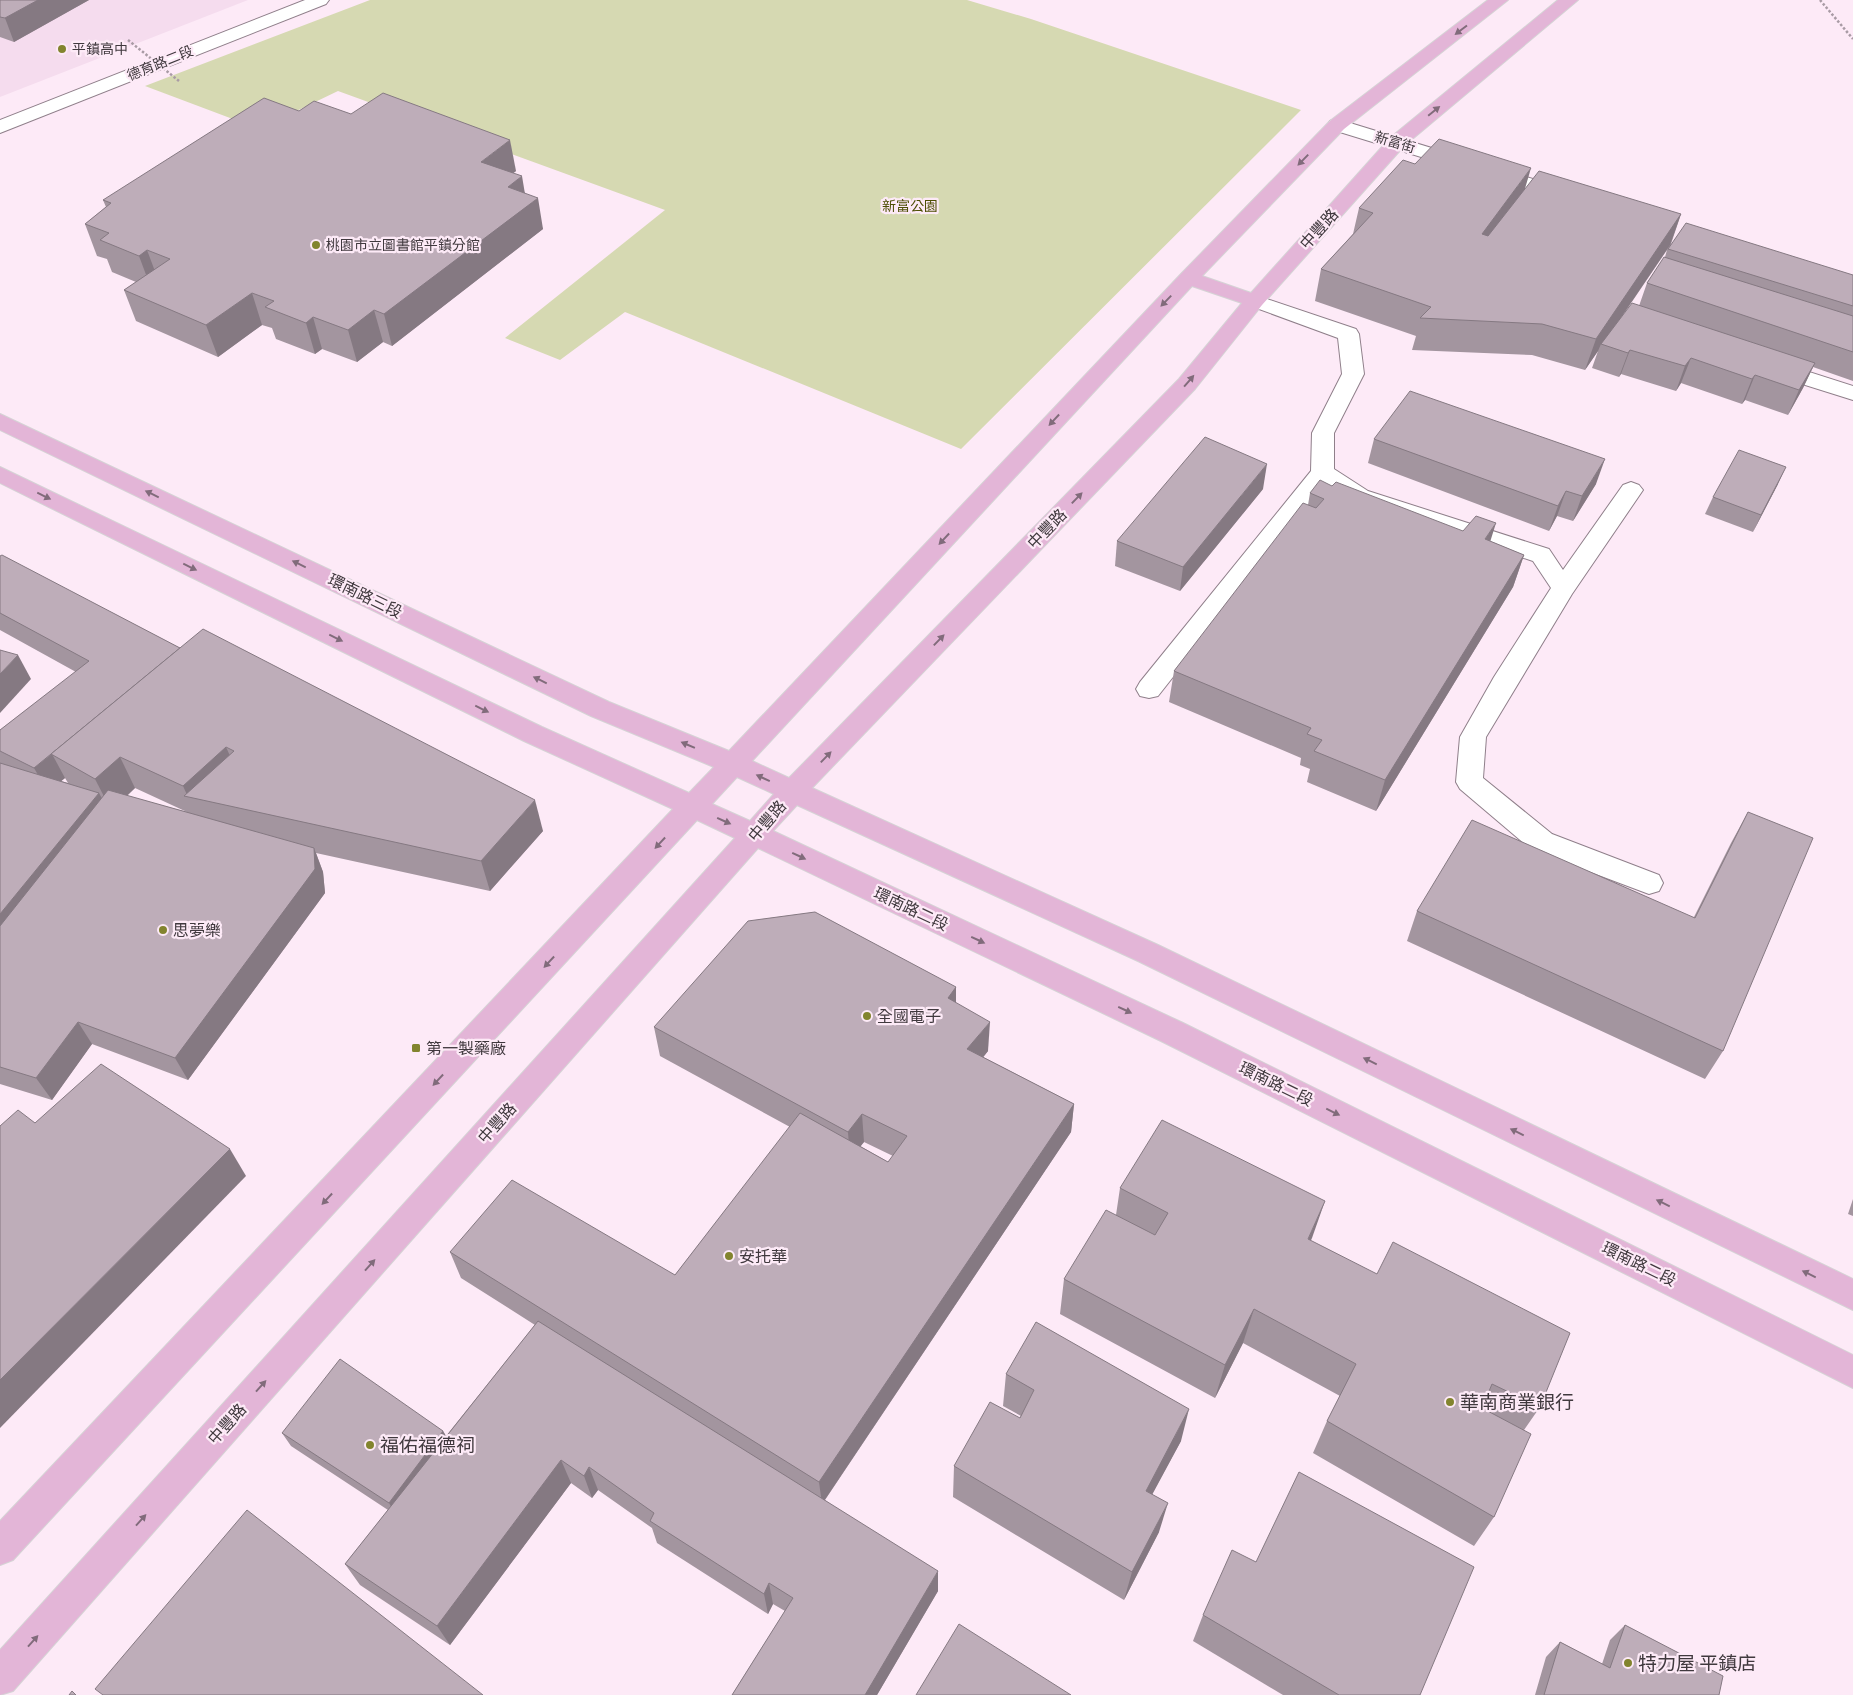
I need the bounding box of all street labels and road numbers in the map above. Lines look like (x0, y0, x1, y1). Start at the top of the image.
street label: 德育路二段 (124, 42, 196, 84)
street label: 新富街 (1372, 127, 1418, 157)
street label: 中豐路 (1296, 205, 1342, 253)
street label: 中豐路 (1023, 505, 1071, 553)
street label: 環南路三段 (325, 570, 405, 622)
street label: 中豐路 (744, 797, 790, 845)
street label: 環南路二段 (871, 883, 951, 935)
street label: 環南路二段 (1236, 1058, 1316, 1110)
street label: 中豐路 (474, 1099, 520, 1147)
street label: 環南路二段 (1599, 1238, 1679, 1290)
street label: 中豐路 (204, 1400, 250, 1448)

